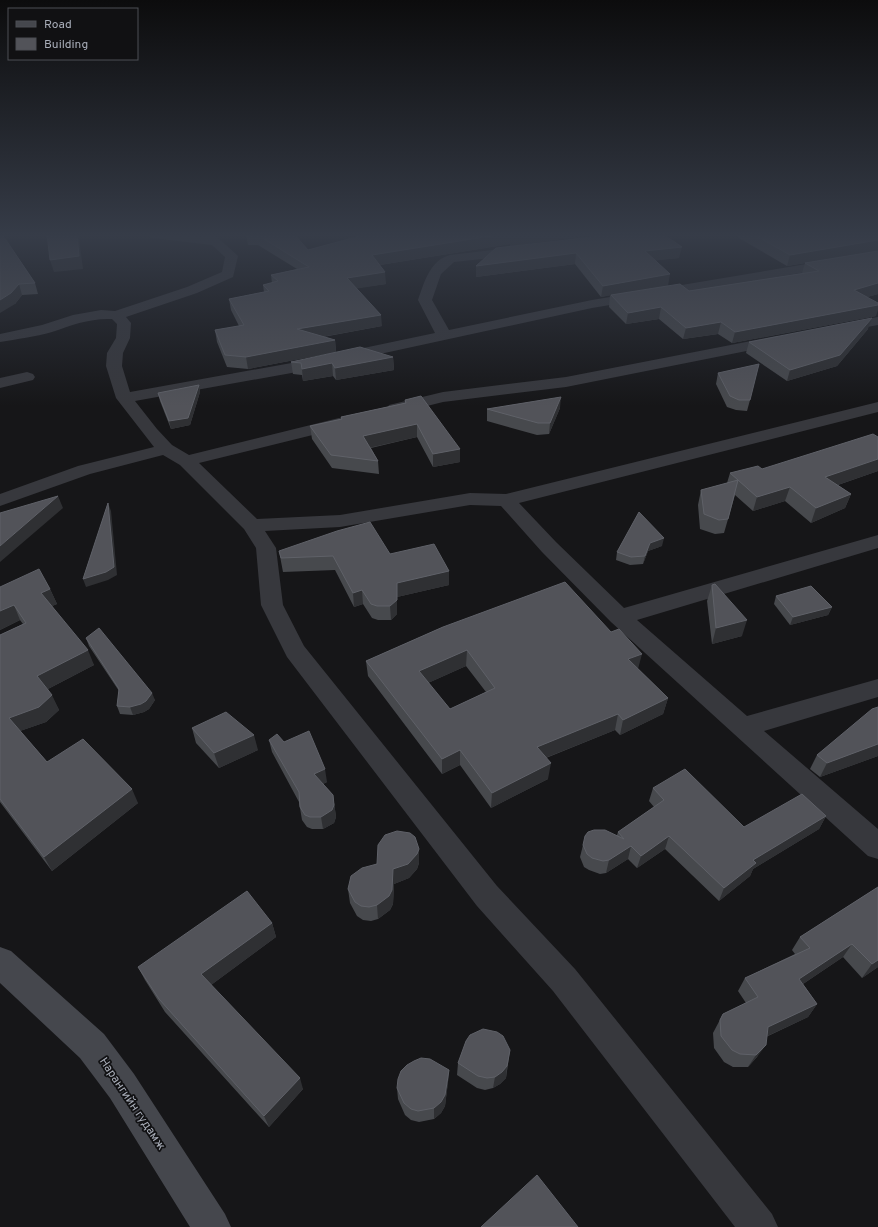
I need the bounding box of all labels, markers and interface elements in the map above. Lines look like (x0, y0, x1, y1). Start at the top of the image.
legend (8, 8, 138, 60)
text: Road (44, 17, 72, 33)
text: Building (44, 37, 88, 53)
street label: Нарангийн гудамж (95, 1055, 169, 1153)

